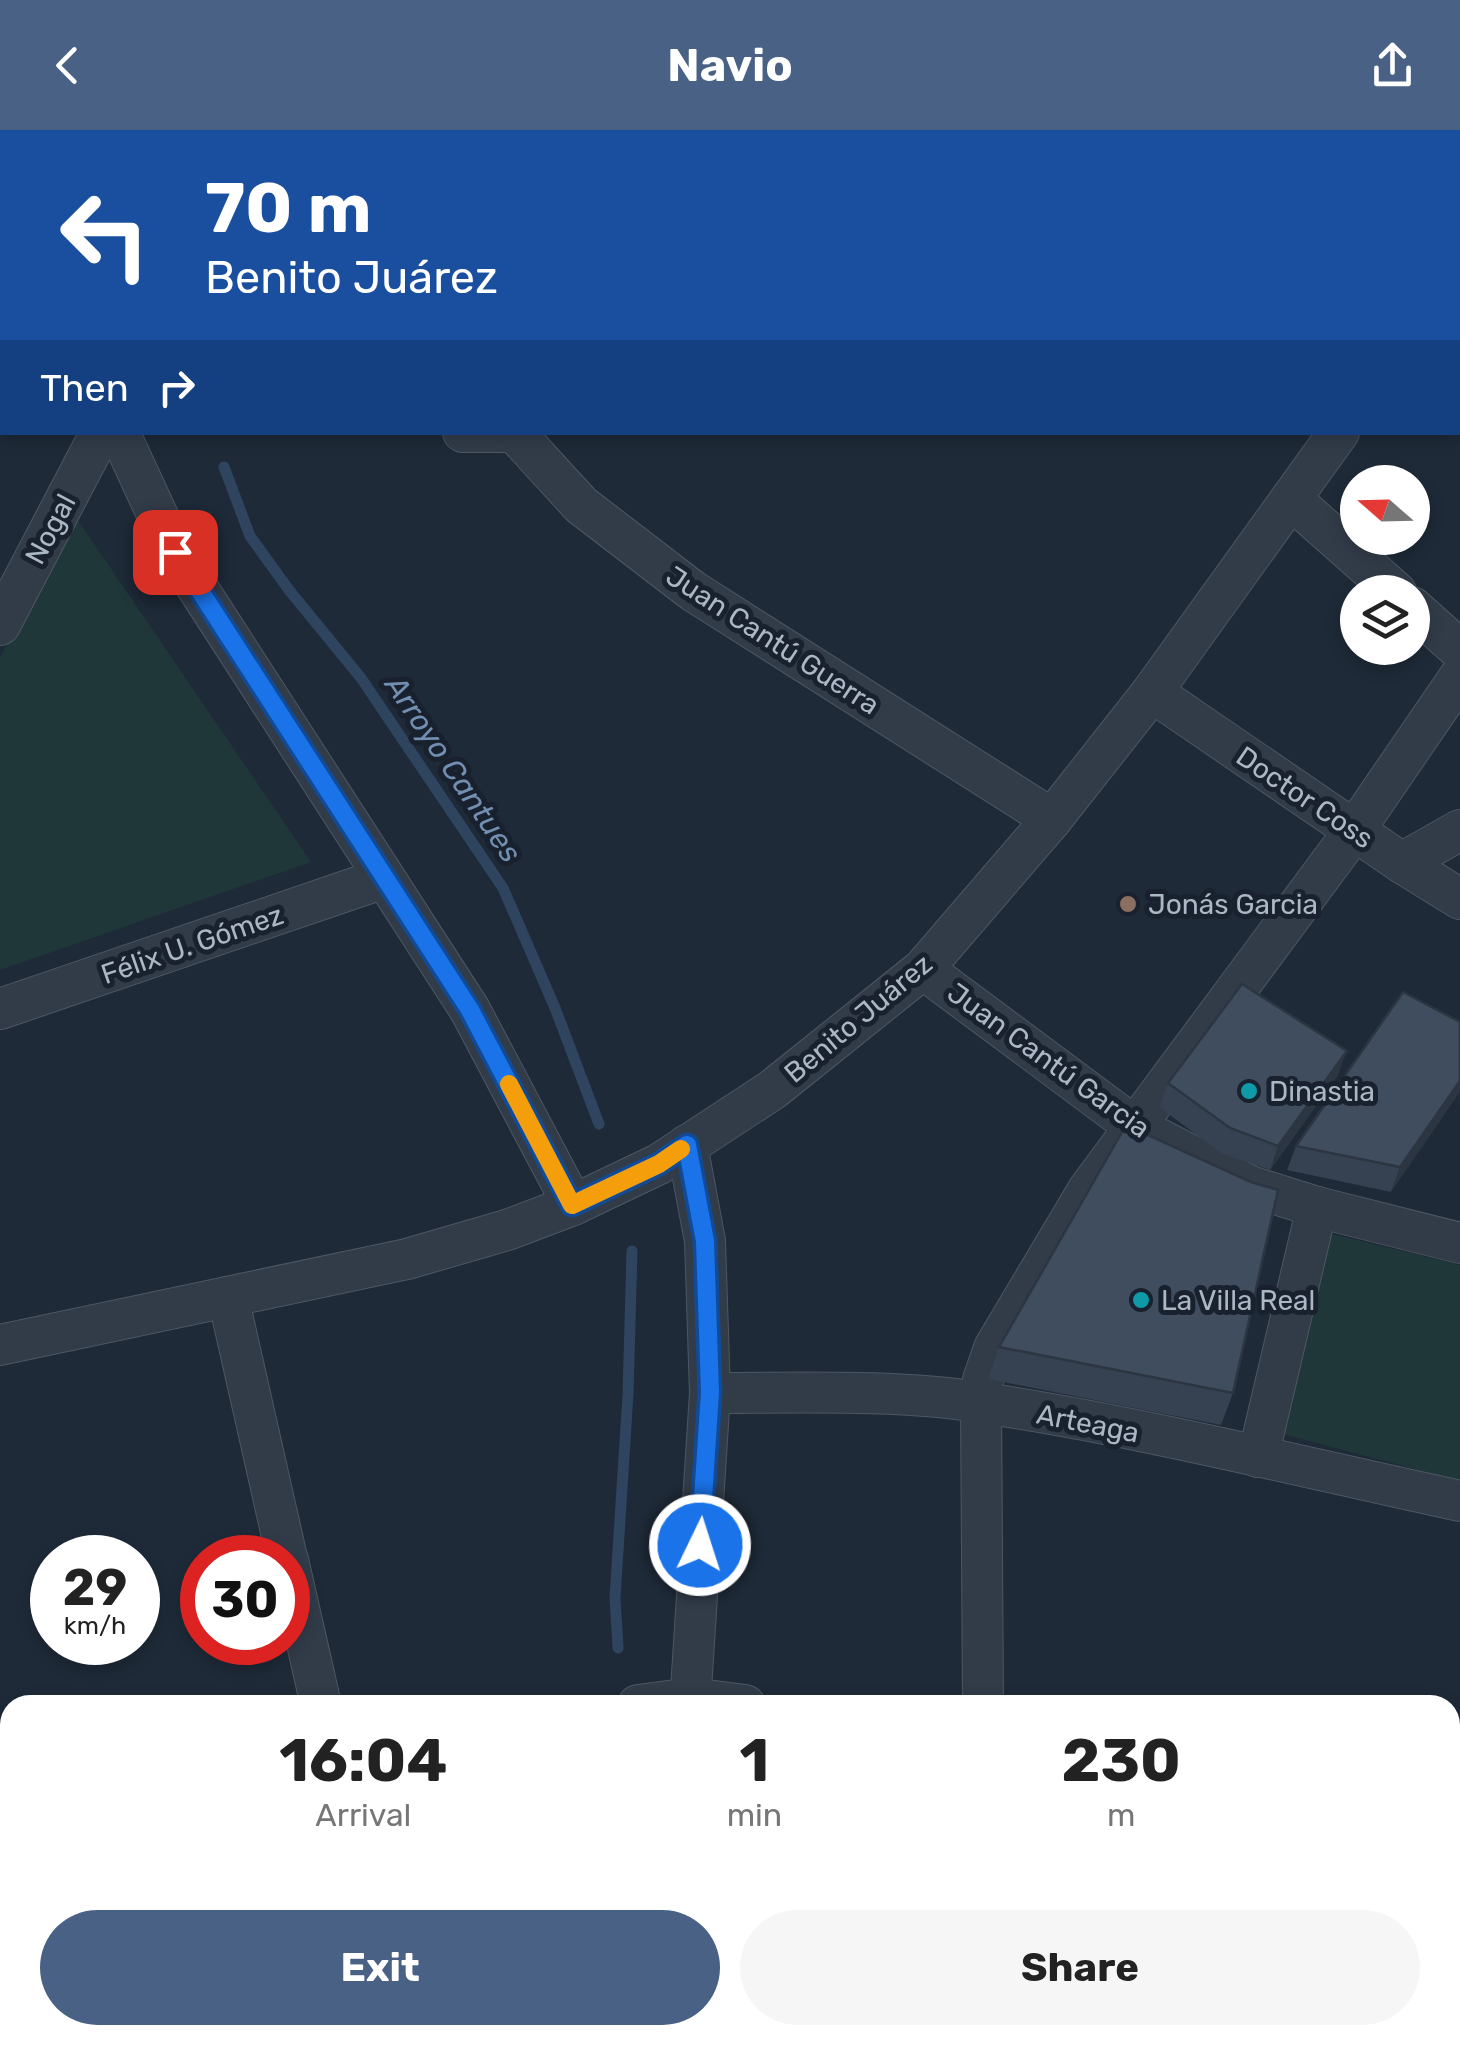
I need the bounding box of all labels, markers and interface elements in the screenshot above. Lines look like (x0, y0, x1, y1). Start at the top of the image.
icon: back (40, 38, 95, 93)
icon: share (1365, 38, 1420, 93)
text: Navio (667, 39, 793, 92)
text: 70 m (205, 167, 372, 250)
icon: left (40, 170, 170, 300)
text: Benito Juárez (205, 251, 498, 304)
icon: right (149, 360, 204, 415)
text: Then (40, 365, 129, 411)
north arrow (1340, 465, 1430, 555)
map controls (1340, 465, 1430, 665)
street label: Nogal (18, 489, 83, 570)
pin (133, 510, 218, 595)
icon: arrive (148, 525, 203, 580)
street label: Juan Cantú Guerra (660, 559, 885, 722)
button: layers (1340, 575, 1430, 665)
water label: Arroyo Cantues (376, 667, 529, 869)
street label: Doctor Coss (1230, 740, 1379, 855)
place label: Jonás Garcia (1148, 888, 1318, 921)
marker: Jonás Garcia (1117, 893, 1139, 915)
street label: Félix U. Gómez (97, 898, 287, 991)
street label: Benito Juárez (778, 947, 939, 1090)
street label: Juan Cantú Garcia (941, 976, 1156, 1145)
place label: Dinastia (1269, 1075, 1375, 1108)
marker: Dinastia (1238, 1080, 1260, 1102)
place label: La Villa Real (1161, 1284, 1315, 1317)
marker: La Villa Real (1130, 1289, 1152, 1311)
street label: Arteaga (1034, 1397, 1142, 1450)
position arrow (648, 1493, 752, 1597)
speed limit sign: 30 (180, 1535, 310, 1665)
text: 29 (63, 1558, 127, 1618)
text: km/h (64, 1611, 126, 1640)
text: 16:04 (279, 1725, 447, 1796)
text: 1 (740, 1725, 769, 1796)
text: 230 (1061, 1725, 1181, 1796)
text: Arrival (315, 1796, 411, 1834)
text: min (727, 1796, 782, 1834)
text: m (1107, 1796, 1135, 1834)
button: Exit (40, 1910, 720, 2025)
button: Share (740, 1910, 1420, 2025)

